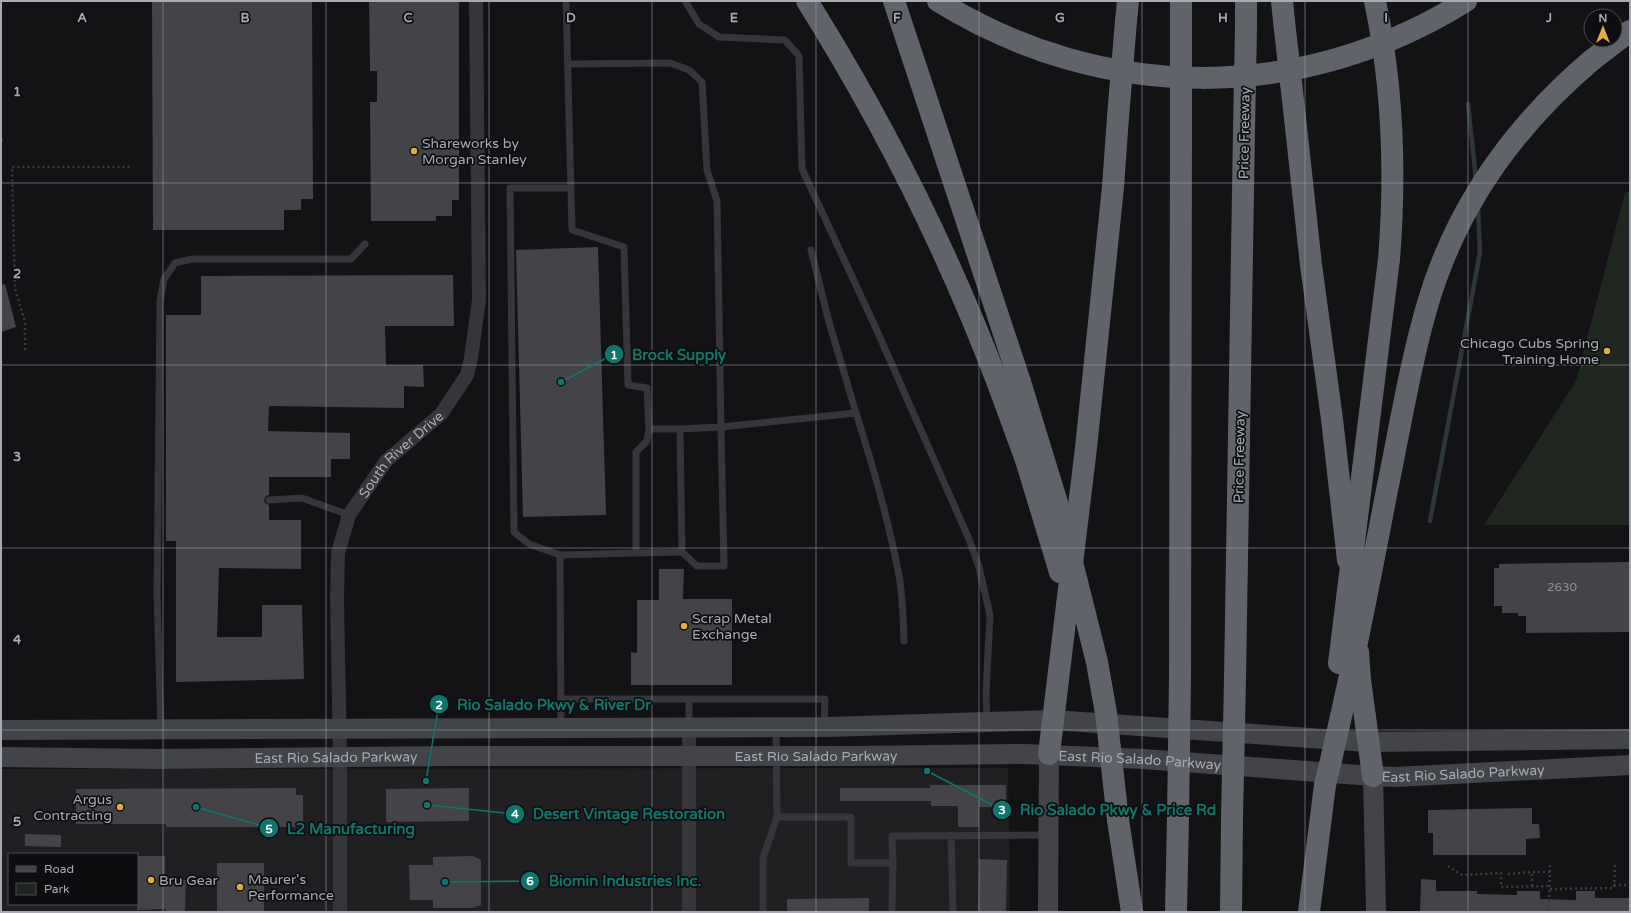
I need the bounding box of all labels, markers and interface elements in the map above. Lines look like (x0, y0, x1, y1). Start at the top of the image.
north arrow (1583, 8, 1623, 48)
text: A (77, 10, 87, 26)
text: B (240, 10, 250, 26)
text: C (403, 10, 413, 26)
text: D (566, 10, 576, 26)
text: E (730, 10, 738, 26)
text: F (893, 10, 901, 26)
text: G (1055, 10, 1065, 26)
text: H (1218, 10, 1228, 26)
text: I (1384, 10, 1388, 26)
text: J (1545, 10, 1552, 26)
text: N (1599, 12, 1607, 25)
text: 1 (13, 84, 21, 100)
street label: Price Freeway (1235, 86, 1254, 179)
place label: Shareworks by Morgan Stanley (422, 135, 527, 168)
marker: Shareworks by Morgan Stanley (409, 146, 419, 156)
text: 2 (13, 266, 21, 282)
place label: Chicago Cubs Spring Training Home (1460, 335, 1599, 368)
callout: Brock Supply (604, 341, 734, 368)
text: Brock Supply (632, 346, 726, 365)
marker: Chicago Cubs Spring Training Home (1602, 346, 1612, 356)
text: 1 (610, 348, 618, 362)
street label: South River Drive (355, 408, 447, 501)
street label: Price Freeway (1230, 410, 1249, 503)
text: 3 (13, 449, 21, 465)
house number: 2630 (1547, 580, 1578, 594)
place label: Scrap Metal Exchange (692, 610, 772, 643)
marker: Scrap Metal Exchange (679, 621, 689, 631)
text: 4 (13, 632, 22, 648)
callout: Rio Salado Pkwy & River Dr (429, 691, 659, 718)
text: Rio Salado Pkwy & River Dr (457, 696, 651, 715)
text: 2 (435, 698, 443, 712)
street label: East Rio Salado Parkway (734, 747, 898, 765)
street label: East Rio Salado Parkway (1058, 747, 1222, 774)
street label: East Rio Salado Parkway (254, 748, 418, 767)
street label: East Rio Salado Parkway (1381, 761, 1546, 786)
place label: Argus Contracting (33, 791, 112, 824)
callout: Rio Salado Pkwy & Price Rd (992, 796, 1225, 823)
callout: Desert Vintage Restoration (505, 800, 733, 827)
text: Rio Salado Pkwy & Price Rd (1020, 801, 1216, 820)
marker: Argus Contracting (115, 802, 125, 812)
text: 3 (998, 803, 1006, 817)
text: Desert Vintage Restoration (533, 805, 725, 824)
text: 4 (511, 807, 519, 821)
text: 5 (13, 814, 21, 830)
callout: L2 Manufacturing (259, 815, 423, 842)
text: L2 Manufacturing (287, 820, 415, 839)
text: 5 (265, 822, 273, 836)
legend (8, 853, 138, 905)
text: Road (44, 862, 74, 876)
callout: Biomin Industries Inc. (520, 868, 709, 895)
place label: Maurer's Performance (248, 871, 334, 904)
place label: Bru Gear (159, 872, 219, 889)
text: Biomin Industries Inc. (549, 872, 701, 890)
text: 6 (526, 874, 534, 888)
marker: Bru Gear (146, 875, 156, 885)
text: Park (44, 882, 70, 896)
marker: Maurer's Performance (235, 882, 245, 892)

